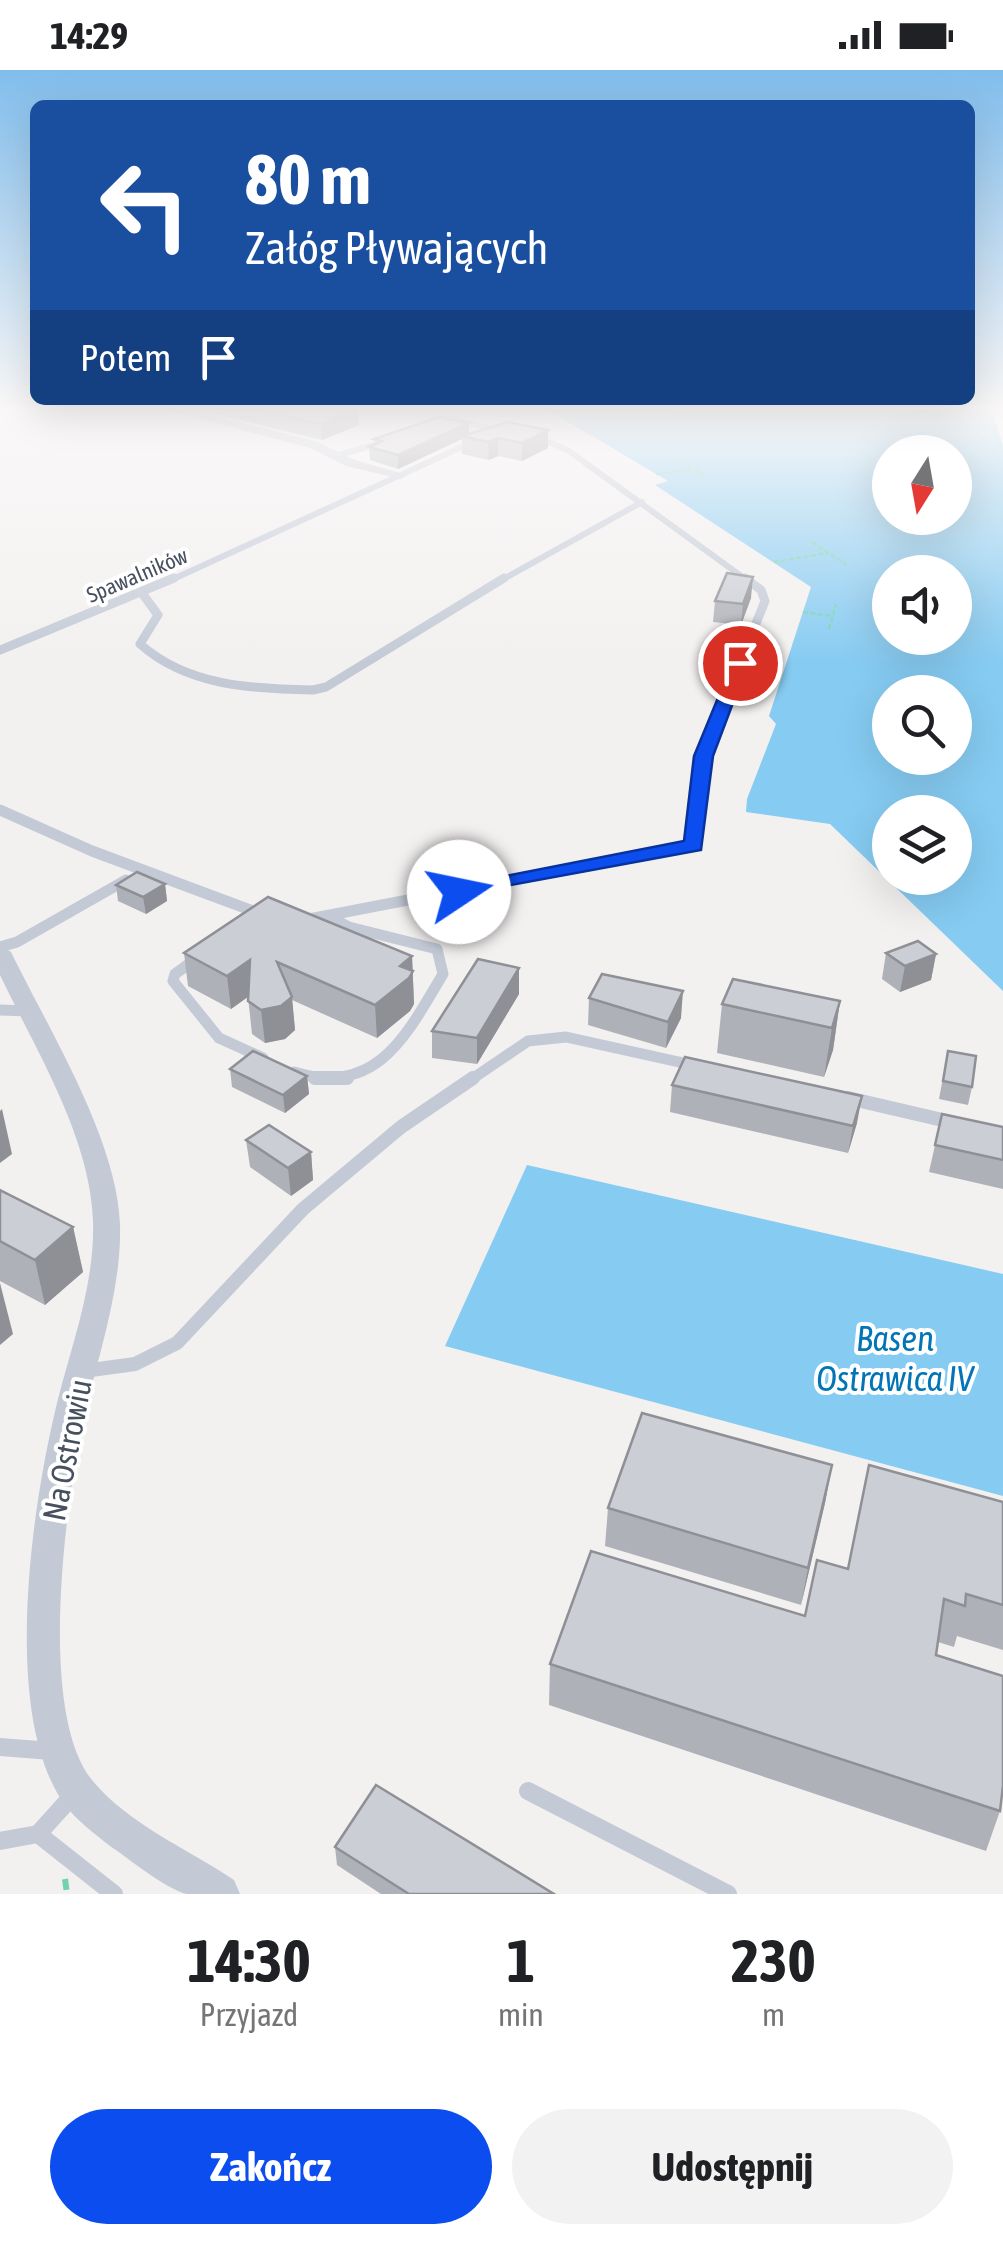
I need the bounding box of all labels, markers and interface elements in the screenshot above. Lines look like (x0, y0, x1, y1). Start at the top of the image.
text: 14:29 (50, 14, 128, 57)
text: 80 m (245, 139, 371, 219)
icon: left (80, 140, 210, 270)
text: Załóg Pływających (245, 222, 548, 274)
icon: arrive (191, 330, 246, 385)
text: Potem (80, 336, 171, 379)
north arrow (872, 435, 972, 535)
map controls (872, 435, 972, 895)
street label: Spawalników (83, 542, 191, 608)
button: sound (872, 555, 972, 655)
pin (698, 621, 783, 706)
icon: arrive (713, 636, 768, 691)
button: search (872, 675, 972, 775)
button: layers (872, 795, 972, 895)
position arrow (407, 840, 511, 944)
water label: Basen Ostrawica IV (816, 1318, 976, 1398)
street label: Na Ostrowiu (35, 1376, 99, 1524)
text: 14:30 (187, 1926, 311, 1995)
text: 1 (507, 1926, 535, 1995)
text: 230 (731, 1926, 816, 1995)
text: Przyjazd (200, 1996, 298, 2033)
text: min (498, 1996, 544, 2033)
text: m (762, 1996, 785, 2033)
button: Zakończ (50, 2109, 492, 2224)
button: Udostępnij (512, 2109, 953, 2224)

